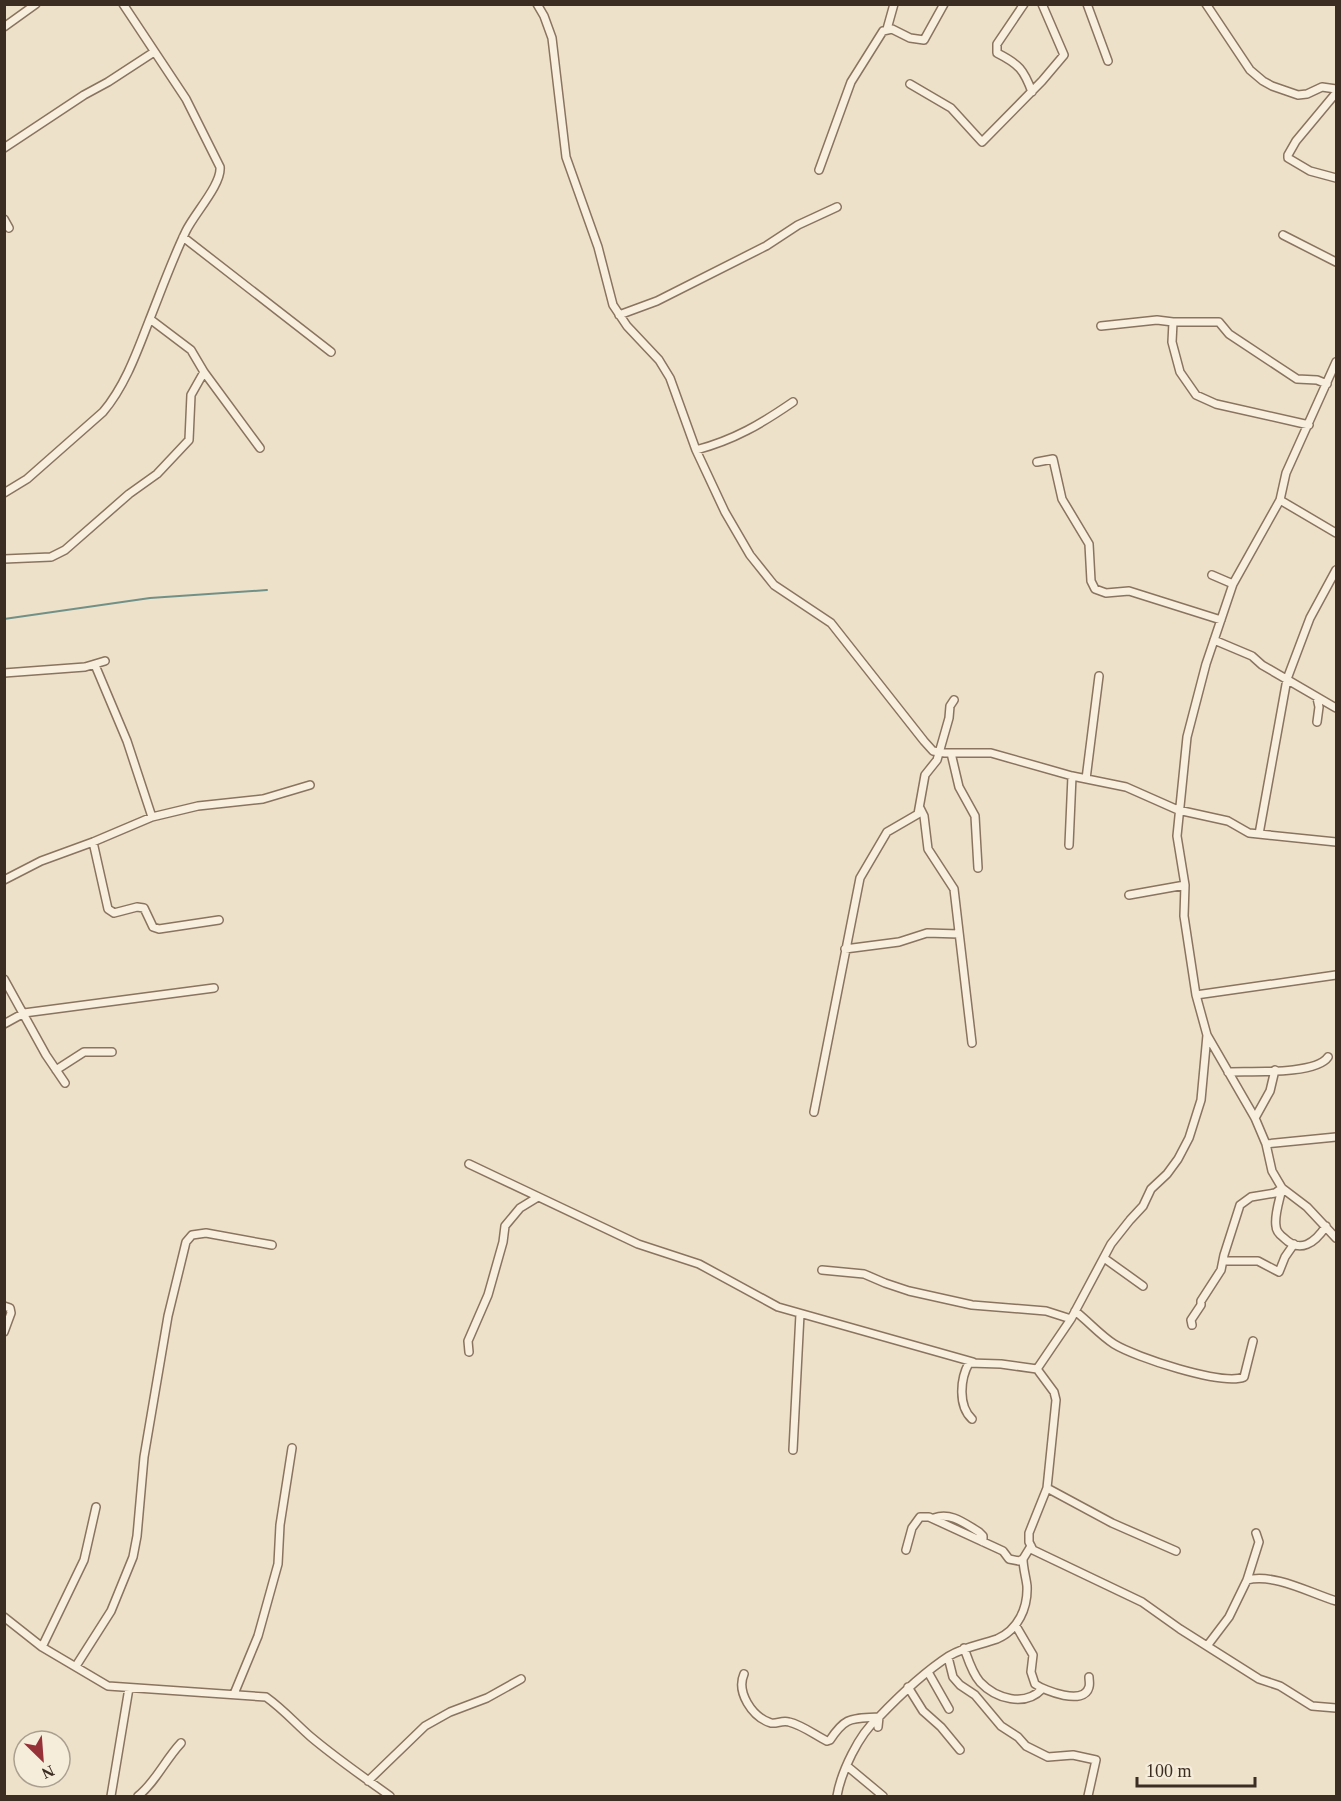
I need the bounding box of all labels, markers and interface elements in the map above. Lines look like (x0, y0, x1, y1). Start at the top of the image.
north arrow (12, 1729, 72, 1789)
scale bar (1137, 1750, 1256, 1788)
text: 100 m (1146, 1761, 1192, 1781)
text: N (39, 1762, 57, 1782)

